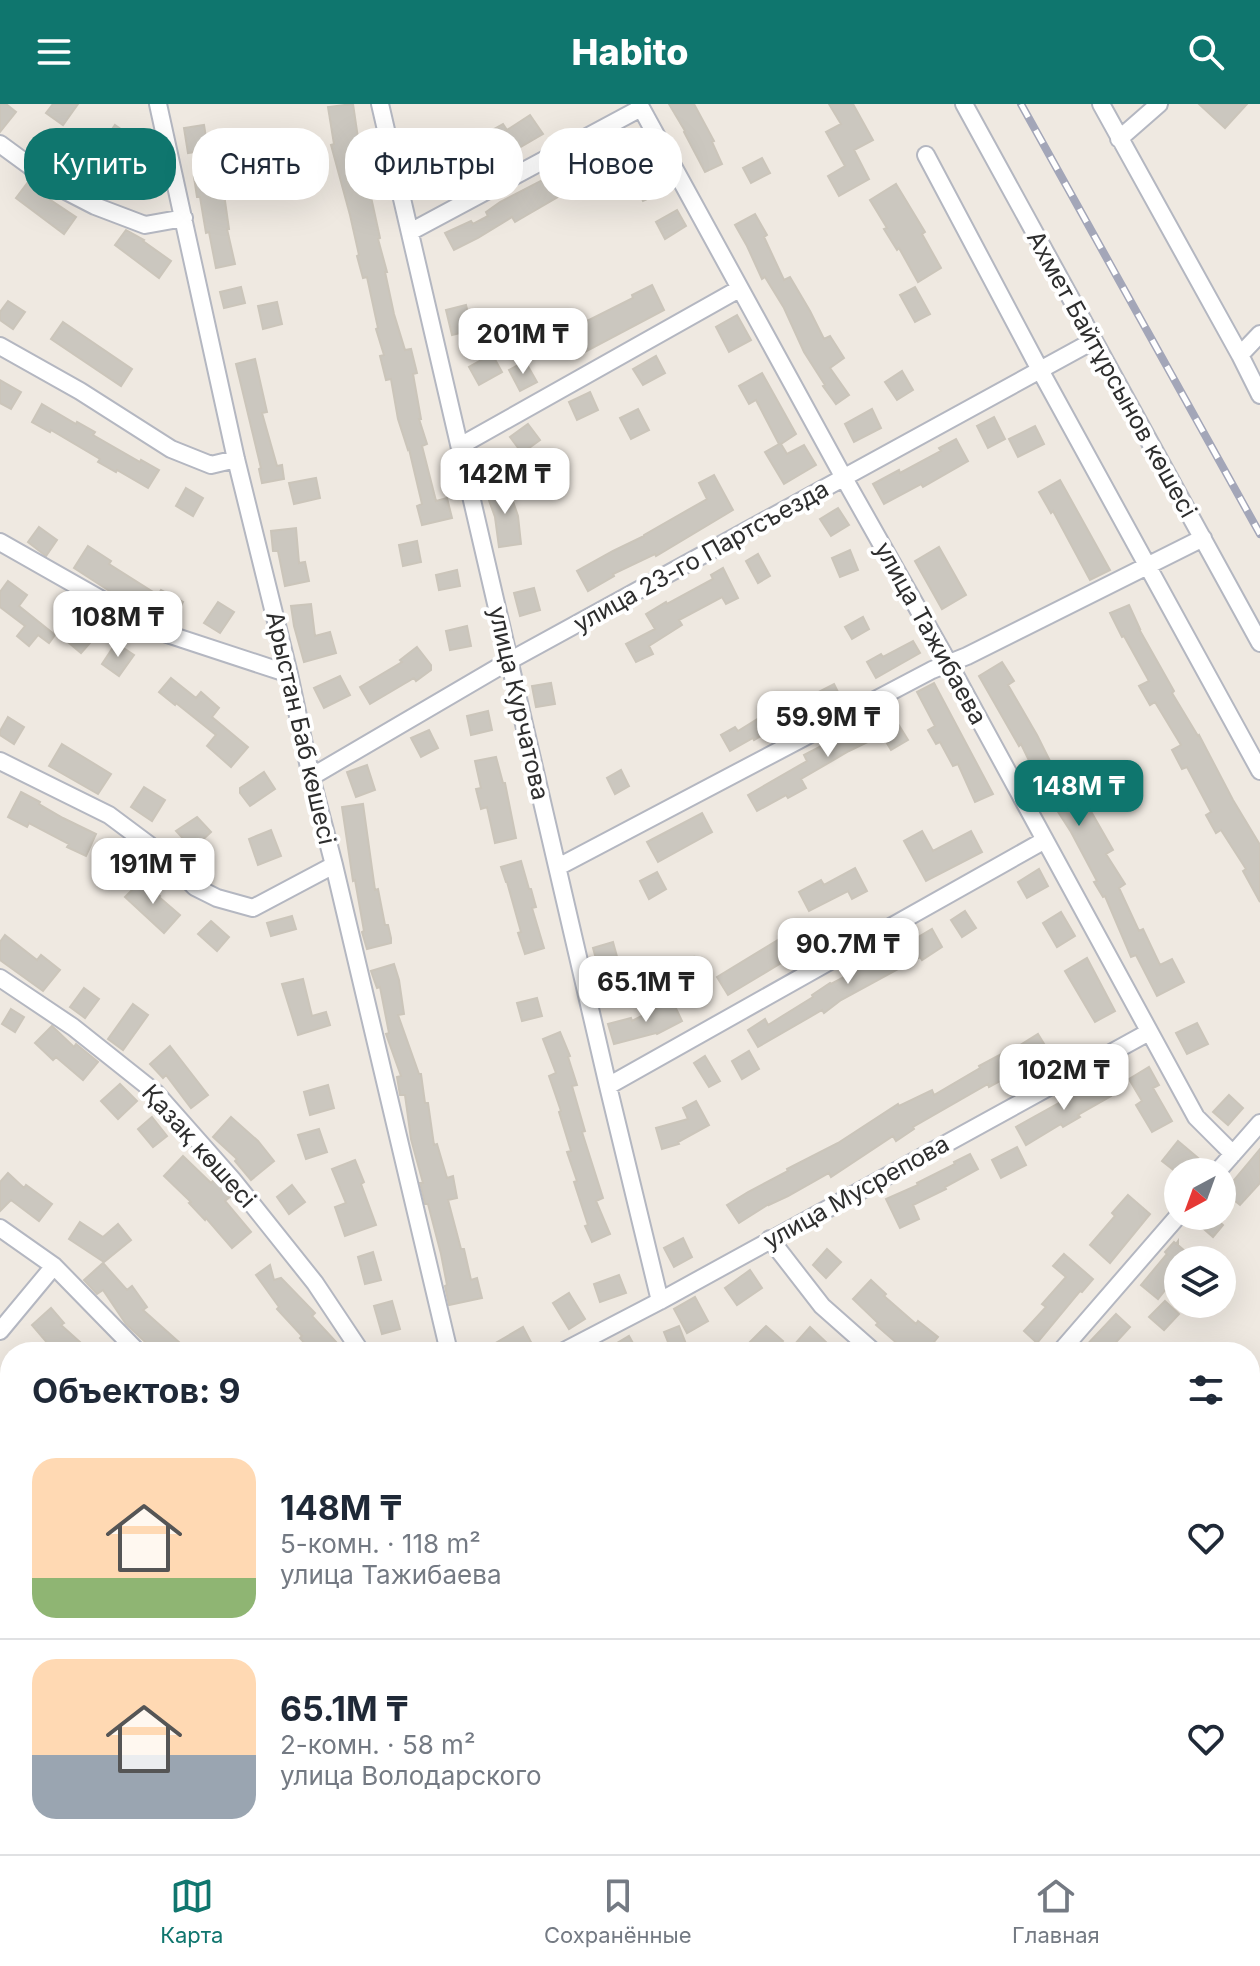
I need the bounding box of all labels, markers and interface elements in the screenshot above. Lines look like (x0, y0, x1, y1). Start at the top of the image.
icon: menu (32, 30, 76, 74)
text: Habito (572, 30, 688, 74)
icon: search (1184, 30, 1228, 74)
chip: Купить (24, 128, 176, 200)
chip: Снять (192, 128, 329, 200)
chip: Фильтры (345, 128, 523, 200)
chip: Новое (539, 128, 682, 200)
street label: Ахмет Байтұрсынов көшесі (1021, 226, 1203, 522)
pin: 201M ₸ (458, 308, 588, 376)
text: 201M ₸ (477, 318, 569, 349)
pin: 142M ₸ (440, 448, 570, 516)
text: 142M ₸ (459, 458, 551, 489)
street label: улица 23-го Партсъезда (568, 474, 834, 638)
street label: улица Тажибаева (869, 537, 993, 729)
pin: 108M ₸ (53, 591, 183, 659)
text: 108M ₸ (71, 601, 165, 632)
street label: улица Курчатова (483, 603, 555, 803)
street label: Арыстан Баб көшесі (260, 609, 342, 847)
pin: 59.9M ₸ (754, 691, 902, 759)
text: 59.9M ₸ (775, 701, 881, 732)
pin: 148M ₸ (1014, 760, 1144, 828)
text: 148M ₸ (1032, 770, 1126, 801)
pin: 191M ₸ (88, 838, 218, 906)
text: 191M ₸ (109, 848, 197, 879)
pin: 90.7M ₸ (774, 918, 922, 986)
text: 90.7M ₸ (796, 928, 900, 959)
pin: 65.1M ₸ (572, 956, 720, 1024)
text: 65.1M ₸ (597, 966, 695, 997)
pin: 102M ₸ (999, 1044, 1129, 1112)
text: 102M ₸ (1018, 1054, 1110, 1085)
street label: Қазақ көшесі (136, 1078, 262, 1214)
street label: улица Мусрепова (758, 1129, 954, 1255)
north arrow (1164, 1158, 1236, 1230)
map controls (1164, 1158, 1236, 1318)
button: layers (1164, 1246, 1236, 1318)
icon: filters (1184, 1368, 1228, 1412)
text: Объектов: 9 (32, 1370, 241, 1411)
text: 148M ₸ (280, 1487, 402, 1528)
icon: home (96, 1490, 192, 1586)
icon: heart (1184, 1516, 1228, 1560)
text: 5-комн. · 118 m² (280, 1528, 481, 1559)
text: улица Тажибаева (280, 1559, 502, 1590)
text: 65.1M ₸ (280, 1688, 408, 1729)
icon: home (96, 1691, 192, 1787)
icon: heart (1184, 1717, 1228, 1761)
text: 2-комн. · 58 m² (280, 1729, 475, 1760)
text: улица Володарского (280, 1760, 542, 1791)
tab: Карта (160, 1874, 223, 1948)
tab: Сохранённые (544, 1874, 692, 1948)
tab: Главная (1012, 1874, 1100, 1948)

